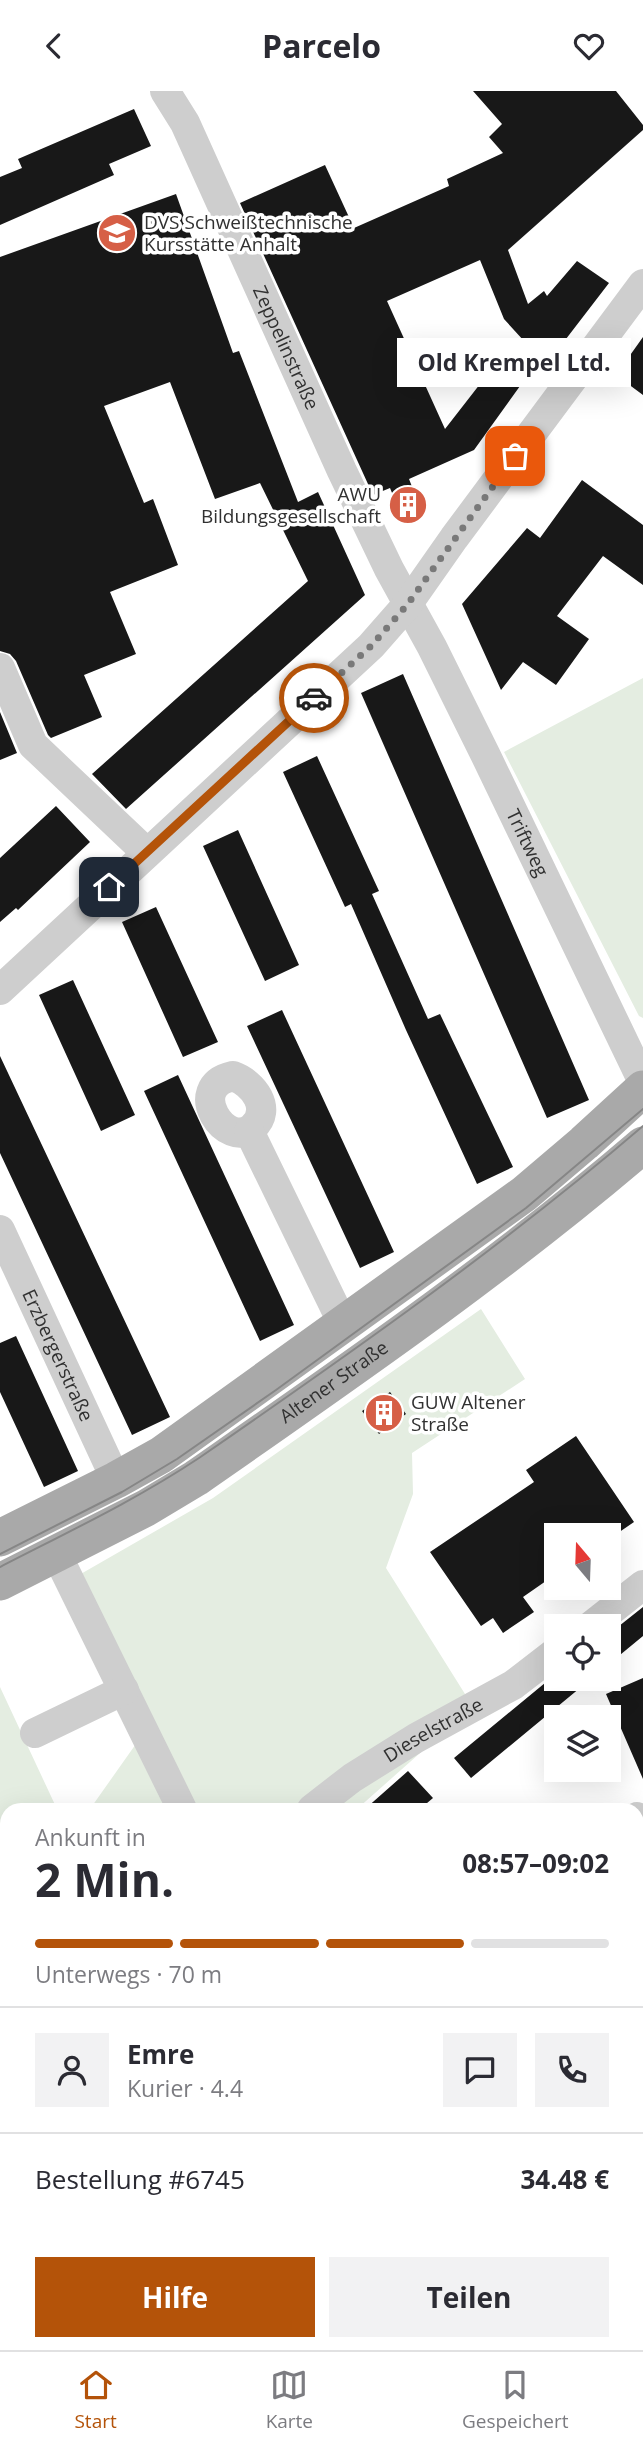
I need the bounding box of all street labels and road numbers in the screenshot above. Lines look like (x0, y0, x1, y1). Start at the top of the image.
street label: Zeppelinstraße (247, 281, 326, 414)
street label: Triftweg (500, 805, 555, 881)
street label: Erzbergerstraße (16, 1285, 100, 1425)
street label: Altener Straße (274, 1334, 393, 1429)
street label: Dieselstraße (378, 1691, 487, 1768)

